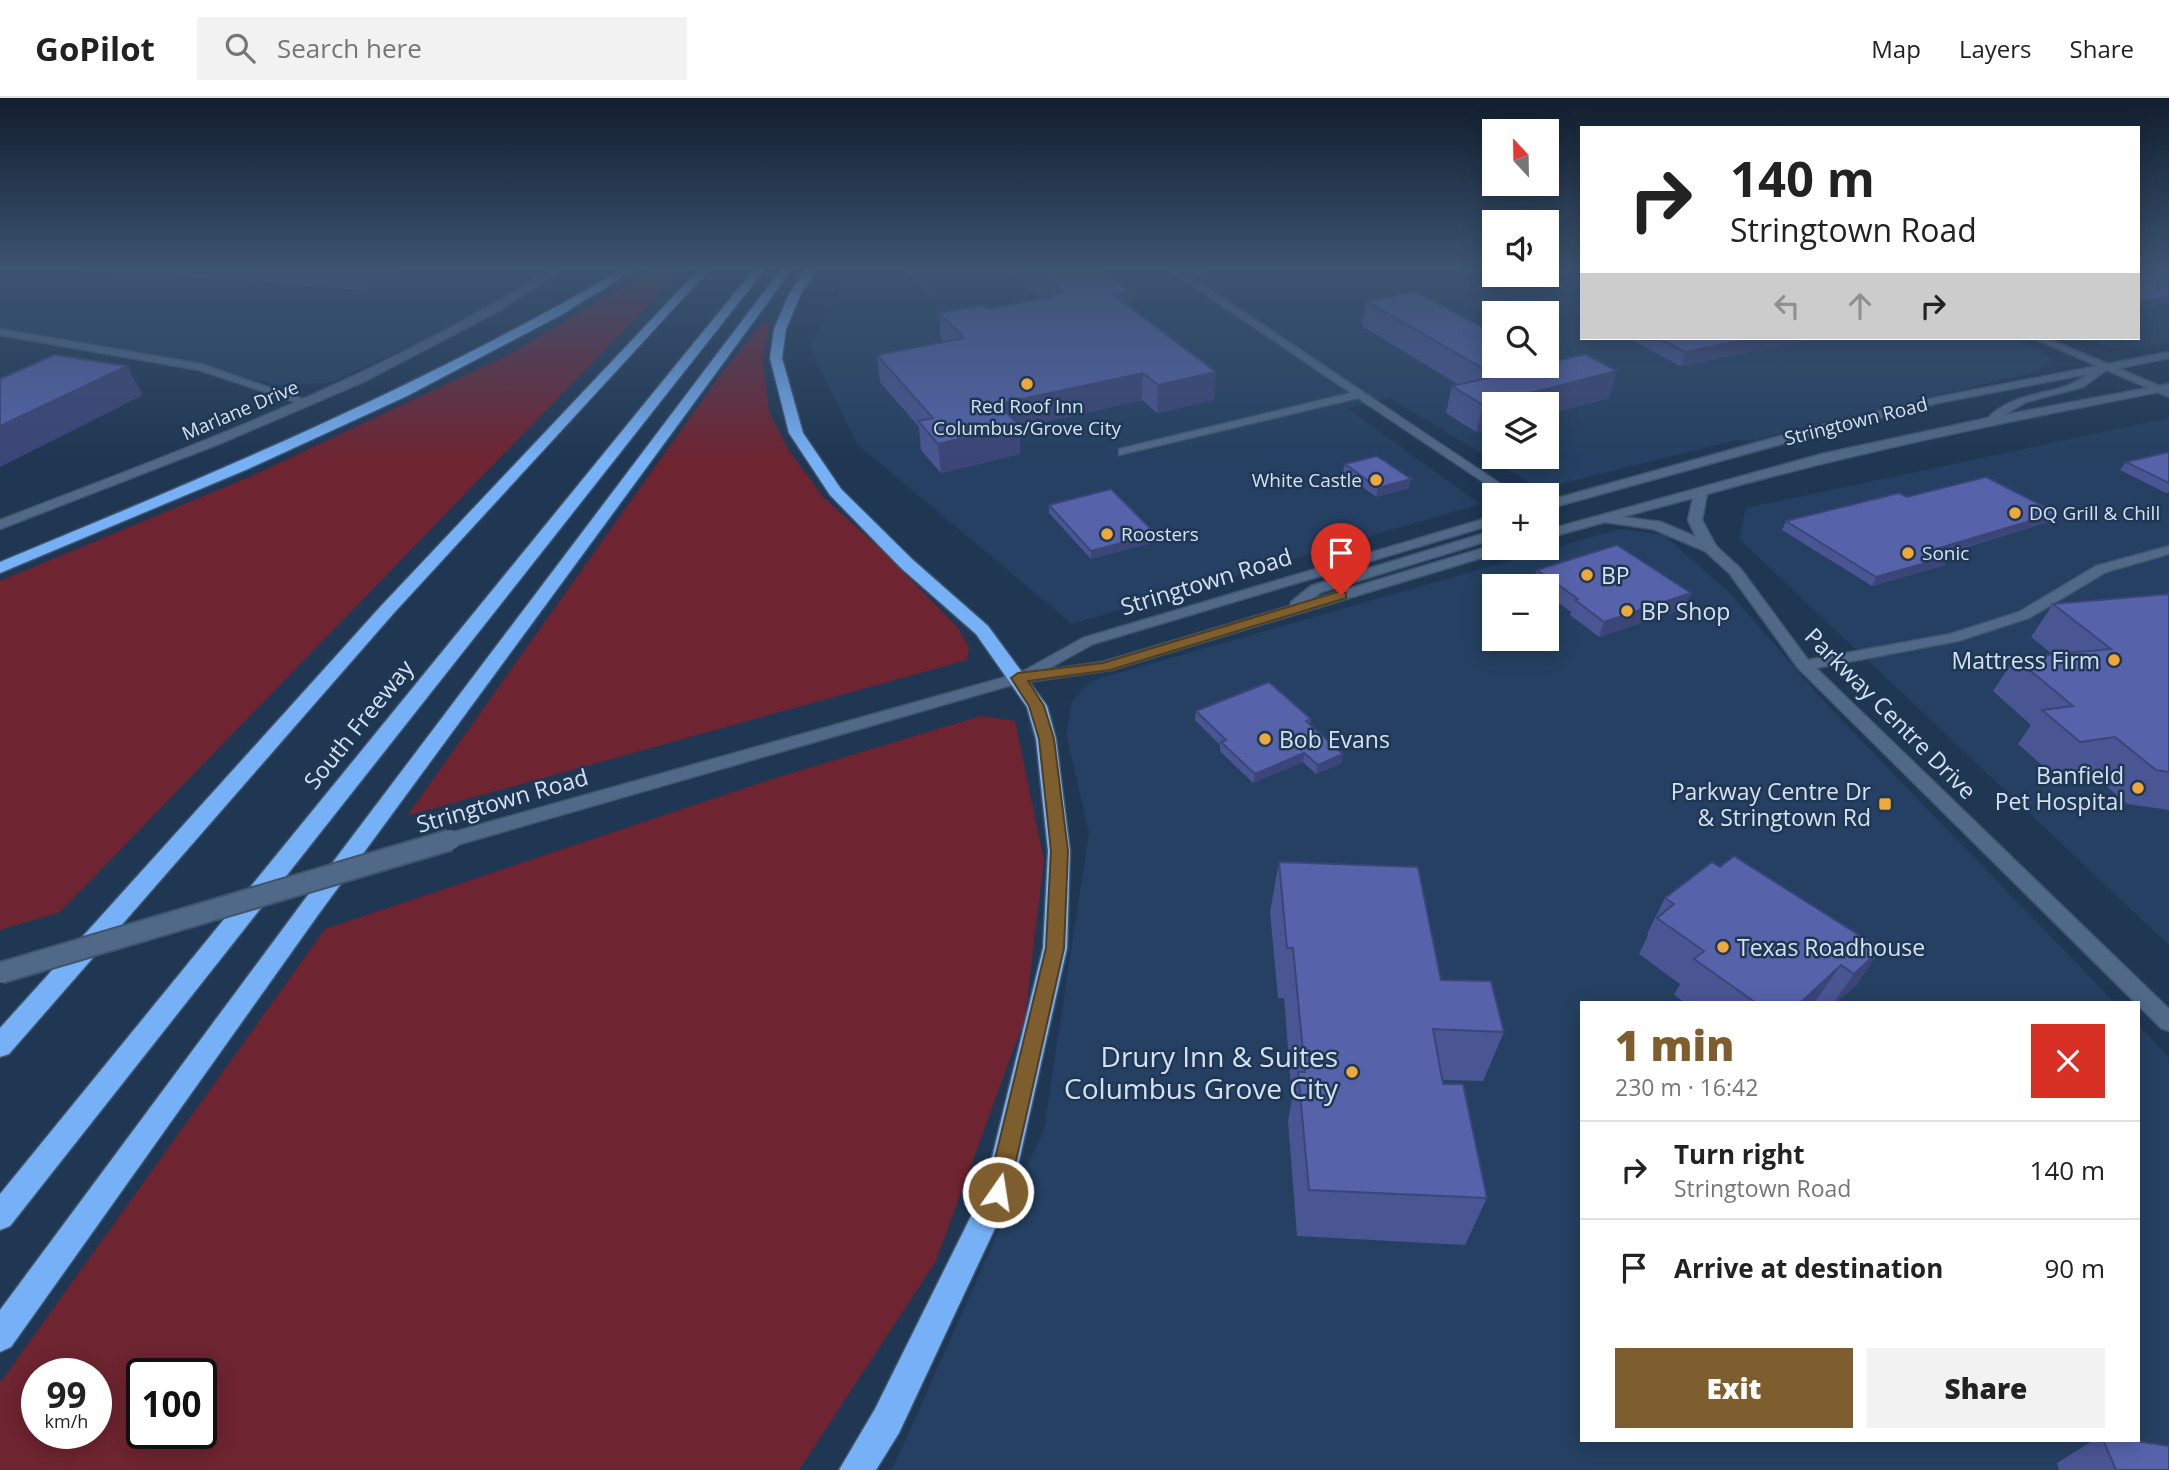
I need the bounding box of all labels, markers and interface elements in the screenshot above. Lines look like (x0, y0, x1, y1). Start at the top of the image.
search box (197, 17, 687, 80)
text: GoPilot (35, 26, 155, 71)
icon: search (221, 29, 259, 67)
text: Search here (277, 30, 422, 66)
text: Map (1871, 32, 1921, 65)
text: Layers (1959, 32, 2032, 65)
text: Share (2070, 32, 2134, 65)
north arrow (1482, 119, 1559, 196)
map controls (1482, 119, 1559, 651)
text: 140 m (1730, 145, 1875, 211)
icon: right (1615, 154, 1706, 245)
text: Stringtown Road (1730, 208, 1977, 251)
button: sound (1482, 210, 1559, 287)
icon: left (1768, 287, 1806, 325)
icon: ahead (1841, 287, 1879, 325)
icon: right (1914, 287, 1952, 325)
button: search (1482, 301, 1559, 378)
street label: Marlane Drive (178, 374, 302, 446)
marker: Red Roof Inn Columbus/Grove City (1019, 376, 1035, 392)
street label: Stringtown Road (1782, 391, 1930, 451)
button: layers (1482, 392, 1559, 469)
place label: Red Roof Inn Columbus/Grove City (933, 393, 1121, 441)
place label: White Castle (1252, 467, 1362, 493)
marker: White Castle (1368, 472, 1384, 488)
button: + (1482, 483, 1559, 560)
place label: DQ Grill & Chill (2029, 500, 2160, 526)
marker: DQ Grill & Chill (2007, 505, 2023, 521)
place label: Roosters (1121, 521, 1199, 547)
pin (1311, 523, 1371, 595)
marker: Roosters (1099, 526, 1115, 542)
icon: arrive (1322, 534, 1360, 572)
street label: Stringtown Road (1116, 540, 1296, 622)
place label: Sonic (1922, 540, 1969, 566)
marker: Sonic (1900, 545, 1916, 561)
place label: BP (1601, 559, 1630, 591)
marker: BP (1579, 567, 1595, 583)
button: − (1482, 574, 1559, 651)
place label: BP Shop (1641, 595, 1730, 627)
marker: BP Shop (1619, 603, 1635, 619)
street label: Parkway Centre Drive (1798, 620, 1984, 806)
place label: Mattress Firm (1952, 644, 2100, 676)
street label: South Freeway (296, 652, 420, 795)
marker: Mattress Firm (2106, 652, 2122, 668)
place label: Bob Evans (1279, 723, 1390, 755)
marker: Bob Evans (1257, 731, 1273, 747)
place label: Banfield Pet Hospital (1995, 759, 2124, 817)
street label: Stringtown Road (412, 760, 592, 840)
place label: Parkway Centre Dr & Stringtown Rd (1671, 775, 1872, 833)
marker: Banfield Pet Hospital (2130, 780, 2146, 796)
marker: Parkway Centre Dr & Stringtown Rd (1877, 796, 1893, 812)
place label: Texas Roadhouse (1737, 931, 1925, 963)
marker: Texas Roadhouse (1715, 939, 1731, 955)
text: 1 min (1615, 1016, 1734, 1073)
button: close (2031, 1024, 2105, 1098)
place label: Drury Inn & Suites Columbus Grove City (1064, 1037, 1339, 1107)
marker: Drury Inn & Suites Columbus Grove City (1344, 1064, 1360, 1080)
text: 230 m · 16:42 (1615, 1071, 1758, 1103)
text: Turn right (1674, 1136, 1805, 1172)
icon: right (1615, 1151, 1653, 1189)
text: 140 m (2030, 1152, 2105, 1188)
position arrow (961, 1155, 1035, 1229)
text: Stringtown Road (1674, 1172, 1851, 1204)
icon: arrive (1615, 1249, 1653, 1287)
text: Arrive at destination (1674, 1250, 1943, 1286)
text: 90 m (2044, 1250, 2105, 1286)
button: Exit (1615, 1348, 1853, 1428)
button: Share (1867, 1348, 2105, 1428)
speed limit sign: 100 (126, 1358, 217, 1449)
text: 99 (46, 1371, 87, 1418)
text: km/h (45, 1409, 88, 1433)

